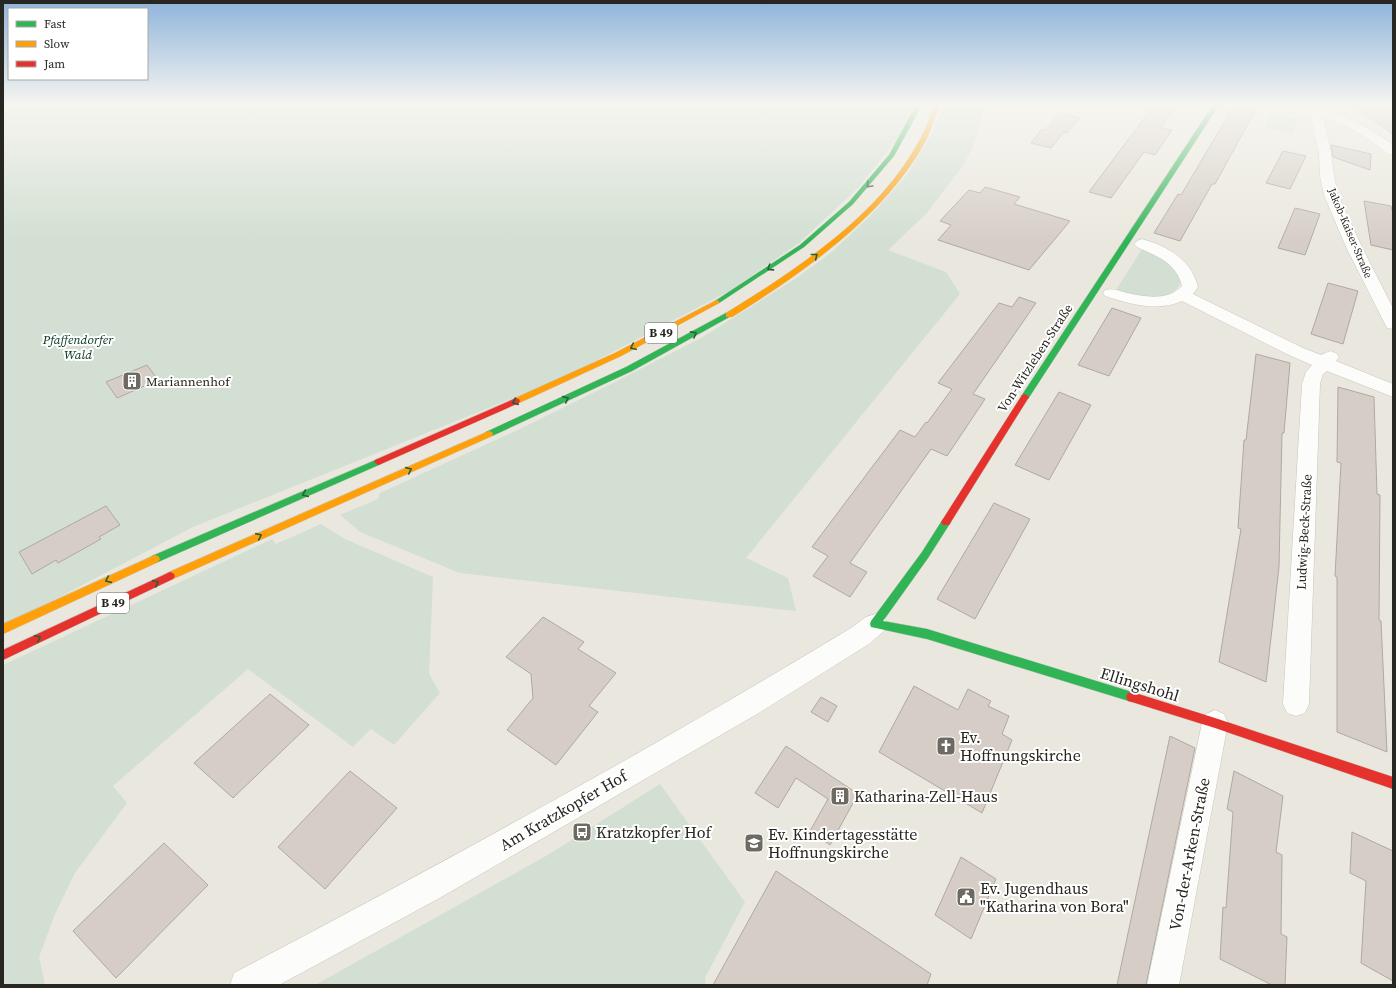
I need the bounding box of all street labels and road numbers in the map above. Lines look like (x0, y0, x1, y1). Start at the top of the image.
street label: Jakob-Kaiser-Straße (1324, 185, 1376, 281)
street label: Von-Witzleben-Straße (994, 300, 1077, 415)
road number: B 49 (645, 323, 677, 343)
street label: Ludwig-Beck-Straße (1292, 473, 1316, 590)
road number: B 49 (97, 593, 129, 613)
street label: Ellingshohl (1098, 662, 1182, 706)
street label: Am Kratzkopfer Hof (495, 764, 632, 855)
street label: Von-der-Arken-Straße (1163, 776, 1215, 932)

